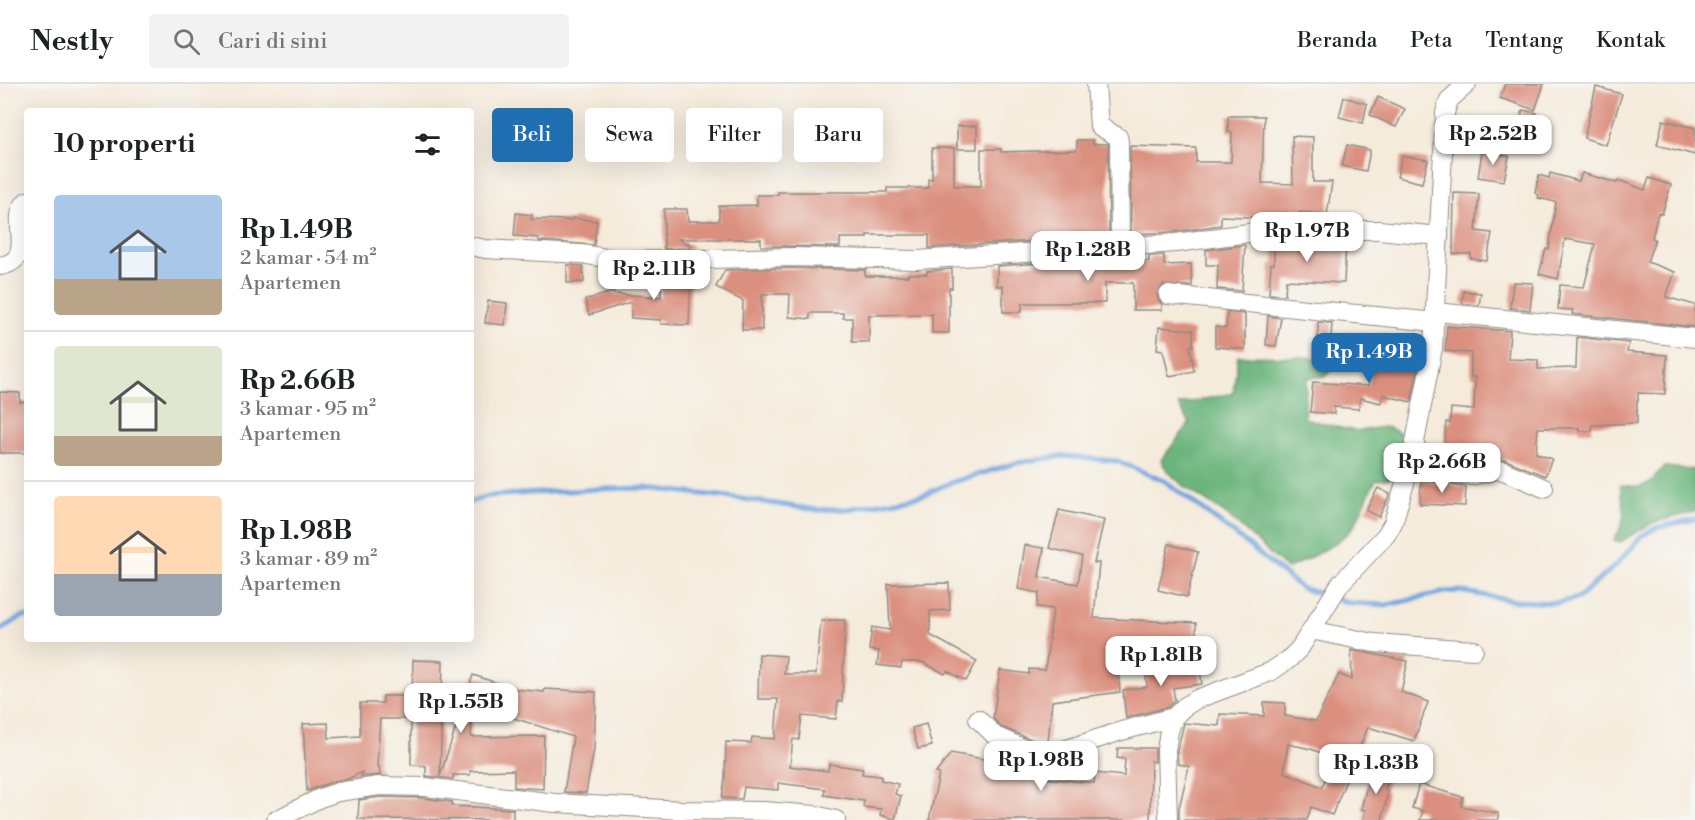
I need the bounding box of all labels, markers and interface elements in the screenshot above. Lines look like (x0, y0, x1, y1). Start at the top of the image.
search box (149, 14, 569, 68)
text: Nestly (30, 24, 113, 59)
icon: search (170, 25, 203, 58)
text: Cari di sini (218, 28, 327, 55)
text: Beranda (1297, 28, 1377, 54)
text: Peta (1410, 28, 1452, 54)
text: Tentang (1485, 28, 1563, 54)
text: Kontak (1596, 28, 1665, 54)
chip: Beli (492, 108, 573, 162)
chip: Sewa (585, 108, 674, 162)
chip: Filter (686, 108, 782, 162)
chip: Baru (794, 108, 883, 162)
pin: Rp 2.52B (1431, 115, 1555, 166)
text: Rp 2.52B (1449, 122, 1537, 147)
text: 10 properti (54, 128, 195, 160)
icon: filters (411, 128, 444, 161)
pin: Rp 1.97B (1245, 212, 1369, 263)
text: Rp 1.49B (240, 214, 353, 246)
icon: home (102, 219, 174, 291)
text: Rp 1.97B (1264, 219, 1350, 244)
pin: Rp 1.28B (1026, 231, 1150, 282)
text: Rp 1.28B (1045, 238, 1131, 263)
text: 2 kamar · 54 m² (240, 246, 377, 271)
pin: Rp 2.11B (592, 250, 716, 301)
text: Rp 2.11B (612, 257, 696, 282)
text: Apartemen (240, 271, 341, 296)
pin: Rp 1.49B (1307, 333, 1431, 384)
text: Rp 1.49B (1326, 340, 1412, 365)
text: Rp 2.66B (240, 365, 356, 397)
icon: home (102, 370, 174, 442)
text: 3 kamar · 95 m² (240, 397, 376, 422)
text: Apartemen (240, 422, 341, 447)
pin: Rp 2.66B (1380, 443, 1504, 494)
text: Rp 2.66B (1398, 450, 1486, 475)
text: Rp 1.98B (240, 515, 352, 547)
icon: home (102, 520, 174, 592)
text: 3 kamar · 89 m² (240, 547, 377, 572)
text: Apartemen (240, 572, 341, 597)
pin: Rp 1.81B (1099, 636, 1223, 687)
text: Rp 1.81B (1120, 643, 1202, 668)
pin: Rp 1.55B (399, 683, 523, 734)
text: Rp 1.55B (418, 690, 504, 715)
pin: Rp 1.98B (979, 741, 1103, 792)
pin: Rp 1.83B (1314, 744, 1438, 795)
text: Rp 1.98B (998, 748, 1084, 773)
text: Rp 1.83B (1333, 751, 1419, 776)

